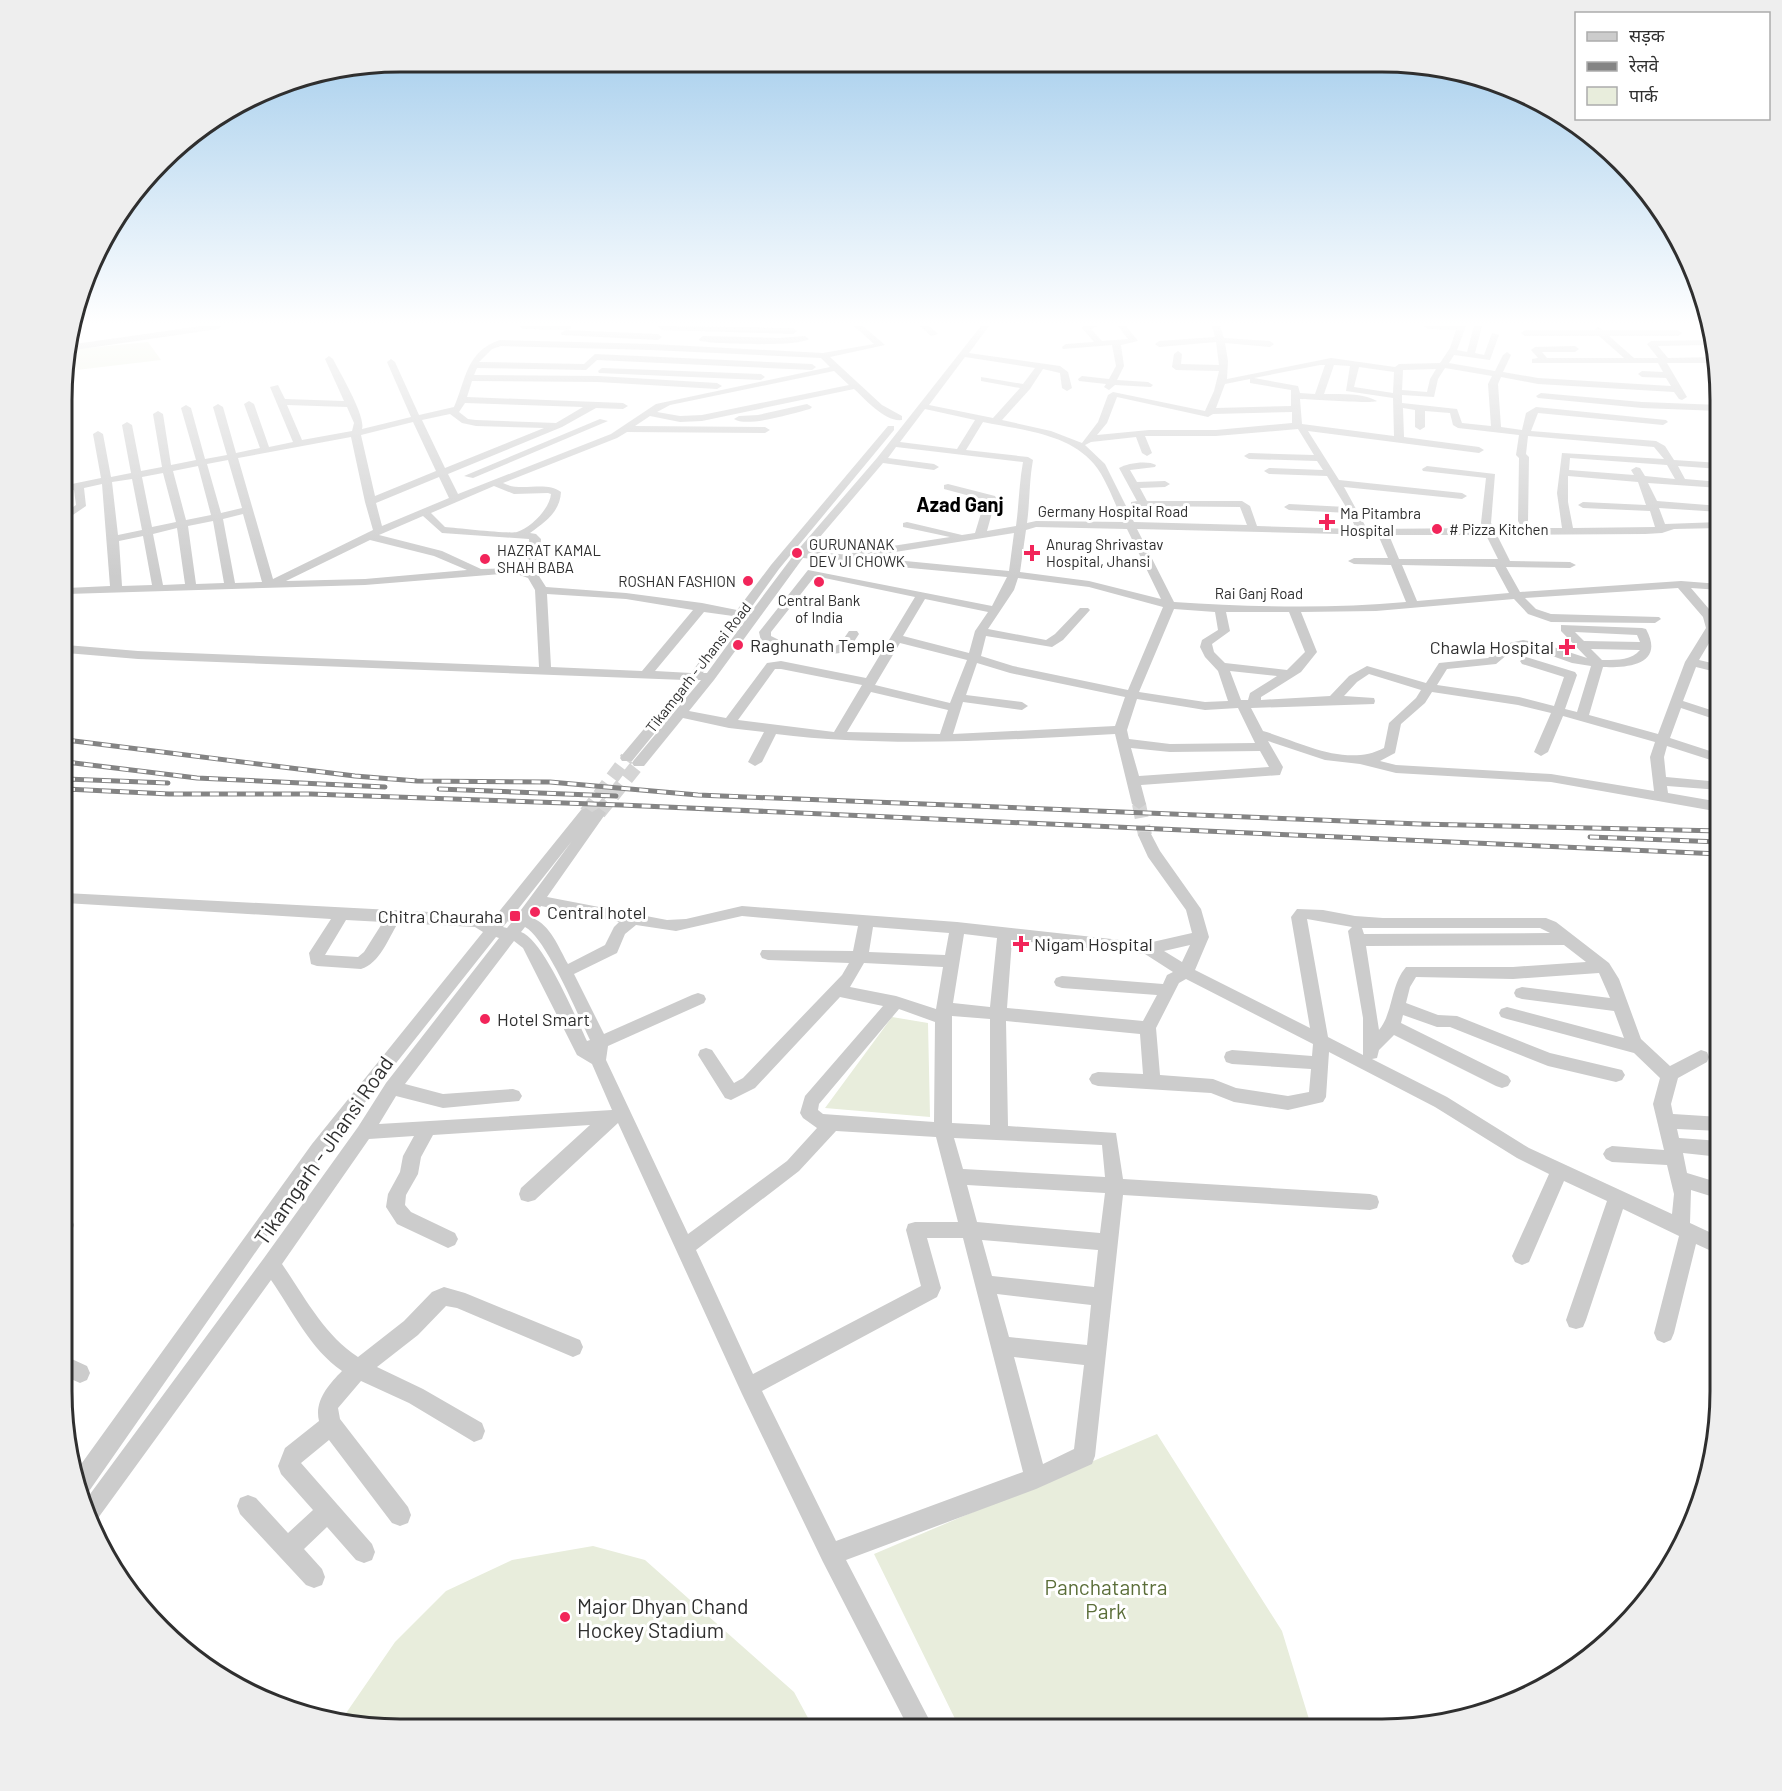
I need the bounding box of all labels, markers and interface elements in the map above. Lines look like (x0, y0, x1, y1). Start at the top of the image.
legend (1575, 12, 1770, 120)
text: सड़क (1629, 24, 1666, 46)
text: रेलवे (1628, 54, 1660, 76)
text: पार्क (1629, 84, 1659, 106)
district label: Azad Ganj (916, 492, 1004, 516)
street label: Germany Hospital Road (1038, 502, 1188, 520)
place label: Ma Pitambra Hospital (1340, 504, 1421, 539)
marker: Ma Pitambra Hospital (1318, 513, 1336, 531)
place label: # Pizza Kitchen (1449, 520, 1549, 538)
marker: # Pizza Kitchen (1430, 522, 1444, 536)
place label: GURUNANAK DEV JI CHOWK (809, 535, 905, 570)
place label: Anurag Shrivastav Hospital, Jhansi (1046, 535, 1163, 570)
place label: HAZRAT KAMAL SHAH BABA (497, 541, 601, 576)
marker: Anurag Shrivastav Hospital, Jhansi (1023, 544, 1041, 562)
marker: GURUNANAK DEV JI CHOWK (790, 546, 804, 560)
marker: HAZRAT KAMAL SHAH BABA (478, 552, 492, 566)
place label: ROSHAN FASHION (618, 572, 736, 590)
marker: ROSHAN FASHION (741, 574, 755, 588)
marker: Central Bank of India (812, 575, 826, 589)
street label: Rai Ganj Road (1215, 584, 1303, 602)
place label: Central Bank of India (778, 591, 861, 626)
street label: Tikamgarh - Jhansi Road (642, 598, 754, 736)
place label: Raghunath Temple (750, 634, 895, 656)
place label: Chawla Hospital (1430, 636, 1554, 658)
marker: Raghunath Temple (731, 638, 745, 652)
marker: Chawla Hospital (1558, 638, 1576, 656)
place label: Central hotel (547, 901, 647, 923)
place label: Chitra Chauraha (378, 905, 503, 927)
marker: Central hotel (528, 905, 542, 919)
marker: Chitra Chauraha (508, 909, 522, 923)
place label: Nigam Hospital (1034, 933, 1153, 955)
marker: Nigam Hospital (1012, 935, 1030, 953)
place label: Hotel Smart (497, 1008, 590, 1030)
marker: Hotel Smart (478, 1012, 492, 1026)
street label: Tikamgarh - Jhansi Road (248, 1051, 398, 1249)
park label: Panchatantra Park (1045, 1574, 1167, 1623)
place label: Major Dhyan Chand Hockey Stadium (577, 1593, 748, 1642)
marker: Major Dhyan Chand Hockey Stadium (558, 1610, 572, 1624)

